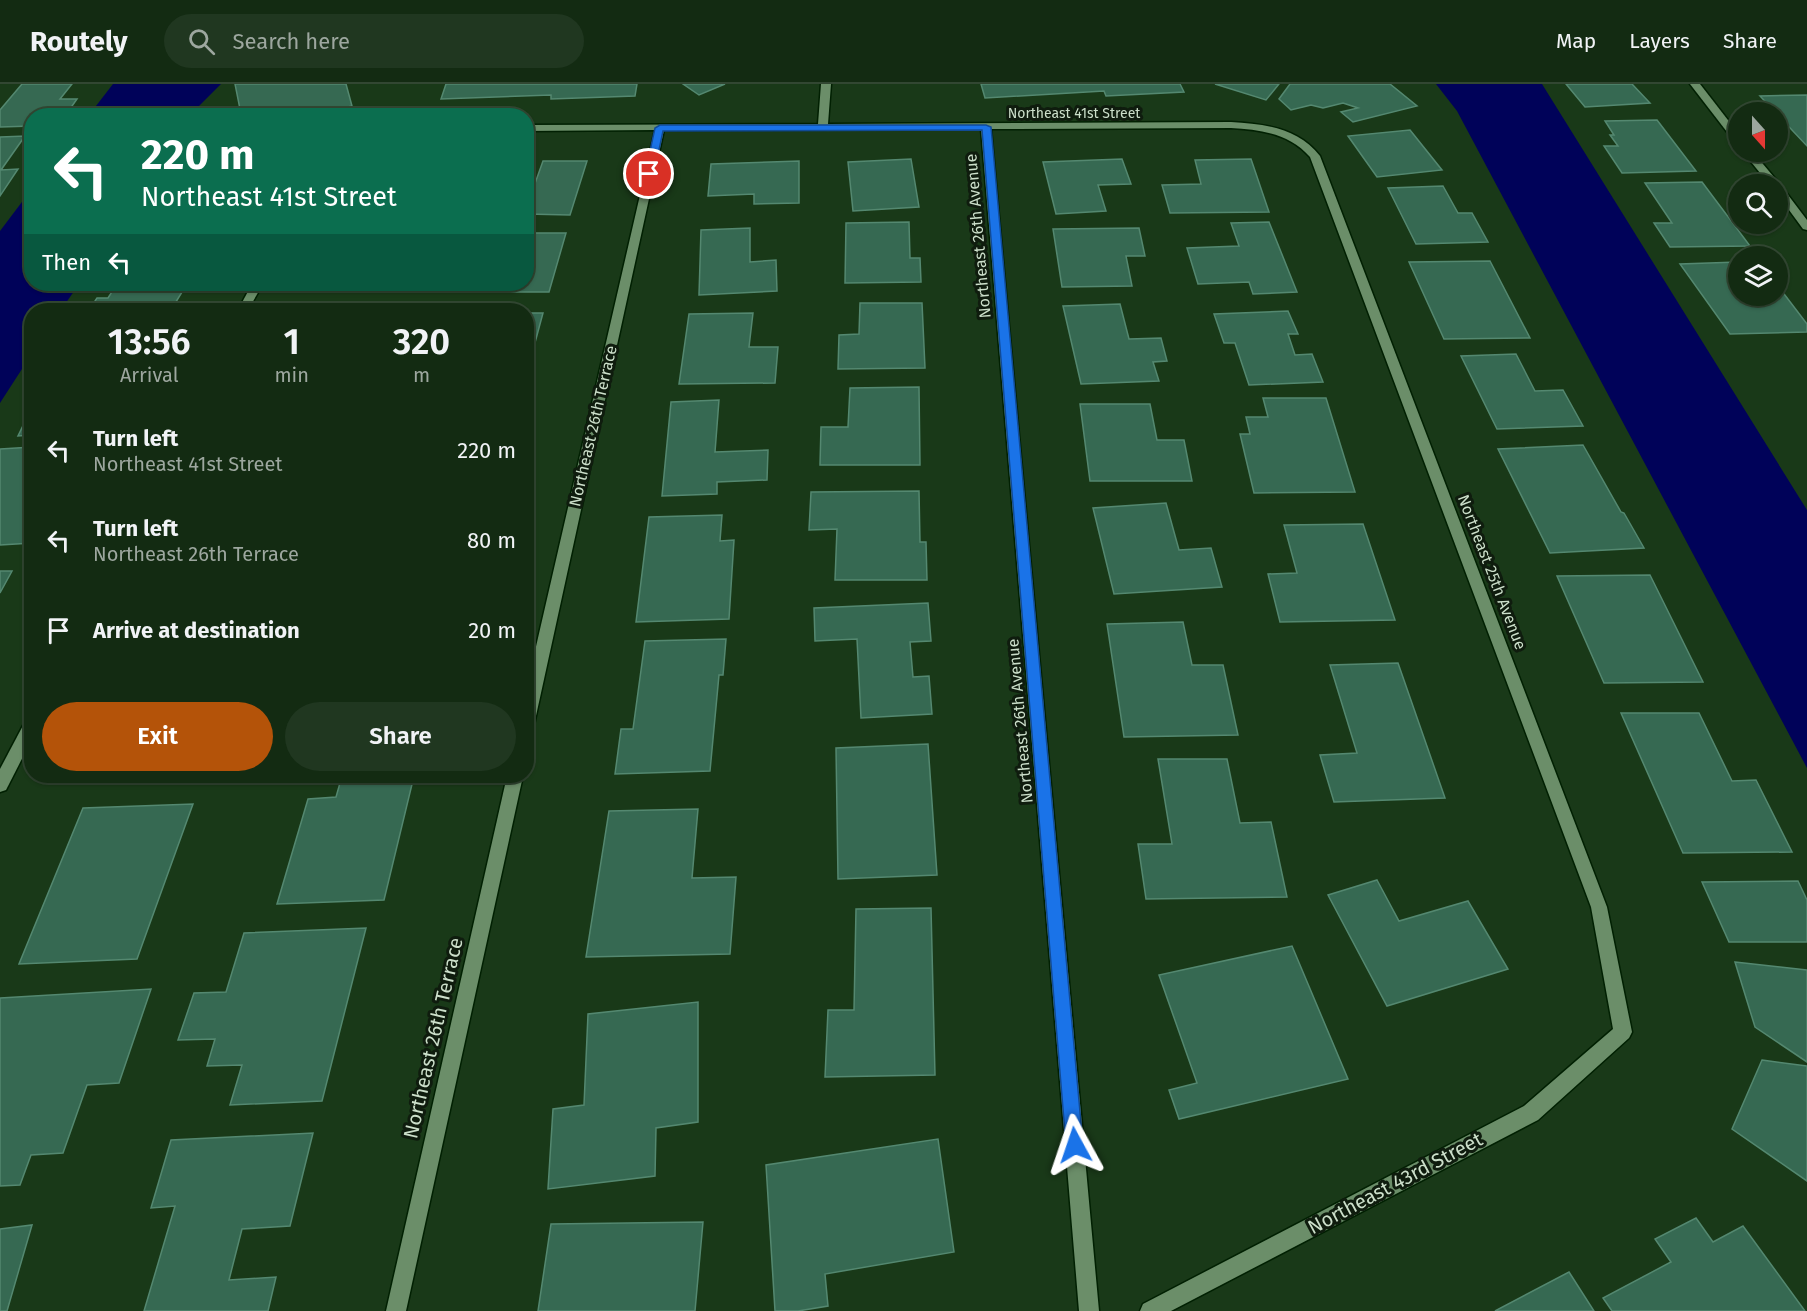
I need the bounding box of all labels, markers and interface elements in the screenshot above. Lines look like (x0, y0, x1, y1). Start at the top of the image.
search box (164, 14, 584, 68)
text: Routely (30, 25, 128, 58)
icon: search (185, 25, 218, 58)
text: Search here (233, 28, 350, 55)
text: Map (1556, 28, 1596, 54)
text: Layers (1629, 28, 1690, 54)
text: Share (1723, 28, 1777, 54)
north arrow (1728, 102, 1788, 162)
map controls (1728, 102, 1788, 306)
street label: Northeast 41st Street (1008, 105, 1141, 122)
text: 220 m (141, 130, 254, 180)
icon: left (42, 132, 120, 210)
pin (623, 148, 674, 199)
street label: Northeast 26th Avenue (961, 153, 995, 319)
icon: arrive (632, 157, 665, 190)
button: search (1728, 174, 1788, 234)
text: Northeast 41st Street (141, 181, 397, 213)
icon: left (103, 246, 136, 279)
button: layers (1728, 246, 1788, 306)
text: Then (42, 249, 91, 276)
text: 13:56 (108, 320, 191, 364)
text: 1 (283, 320, 300, 364)
text: 320 (393, 320, 450, 364)
street label: Northeast 26th Terrace (565, 344, 621, 508)
text: Arrival (120, 363, 179, 387)
text: min (274, 363, 309, 387)
text: m (413, 363, 430, 387)
text: Turn left (93, 425, 178, 452)
icon: left (42, 434, 75, 467)
text: 220 m (457, 437, 516, 464)
text: Northeast 41st Street (93, 452, 283, 476)
street label: Northeast 25th Avenue (1454, 492, 1530, 652)
text: Turn left (93, 515, 178, 542)
icon: left (42, 524, 75, 557)
text: 80 m (467, 527, 516, 554)
text: Northeast 26th Terrace (93, 542, 299, 566)
icon: arrive (42, 614, 75, 647)
text: Arrive at destination (93, 617, 300, 644)
text: 20 m (468, 617, 516, 644)
street label: Northeast 26th Avenue (1003, 638, 1037, 804)
button: Exit (42, 702, 273, 771)
button: Share (285, 702, 516, 771)
street label: Northeast 26th Terrace (398, 935, 468, 1141)
position arrow (1043, 1113, 1107, 1177)
street label: Northeast 43rd Street (1304, 1126, 1487, 1239)

